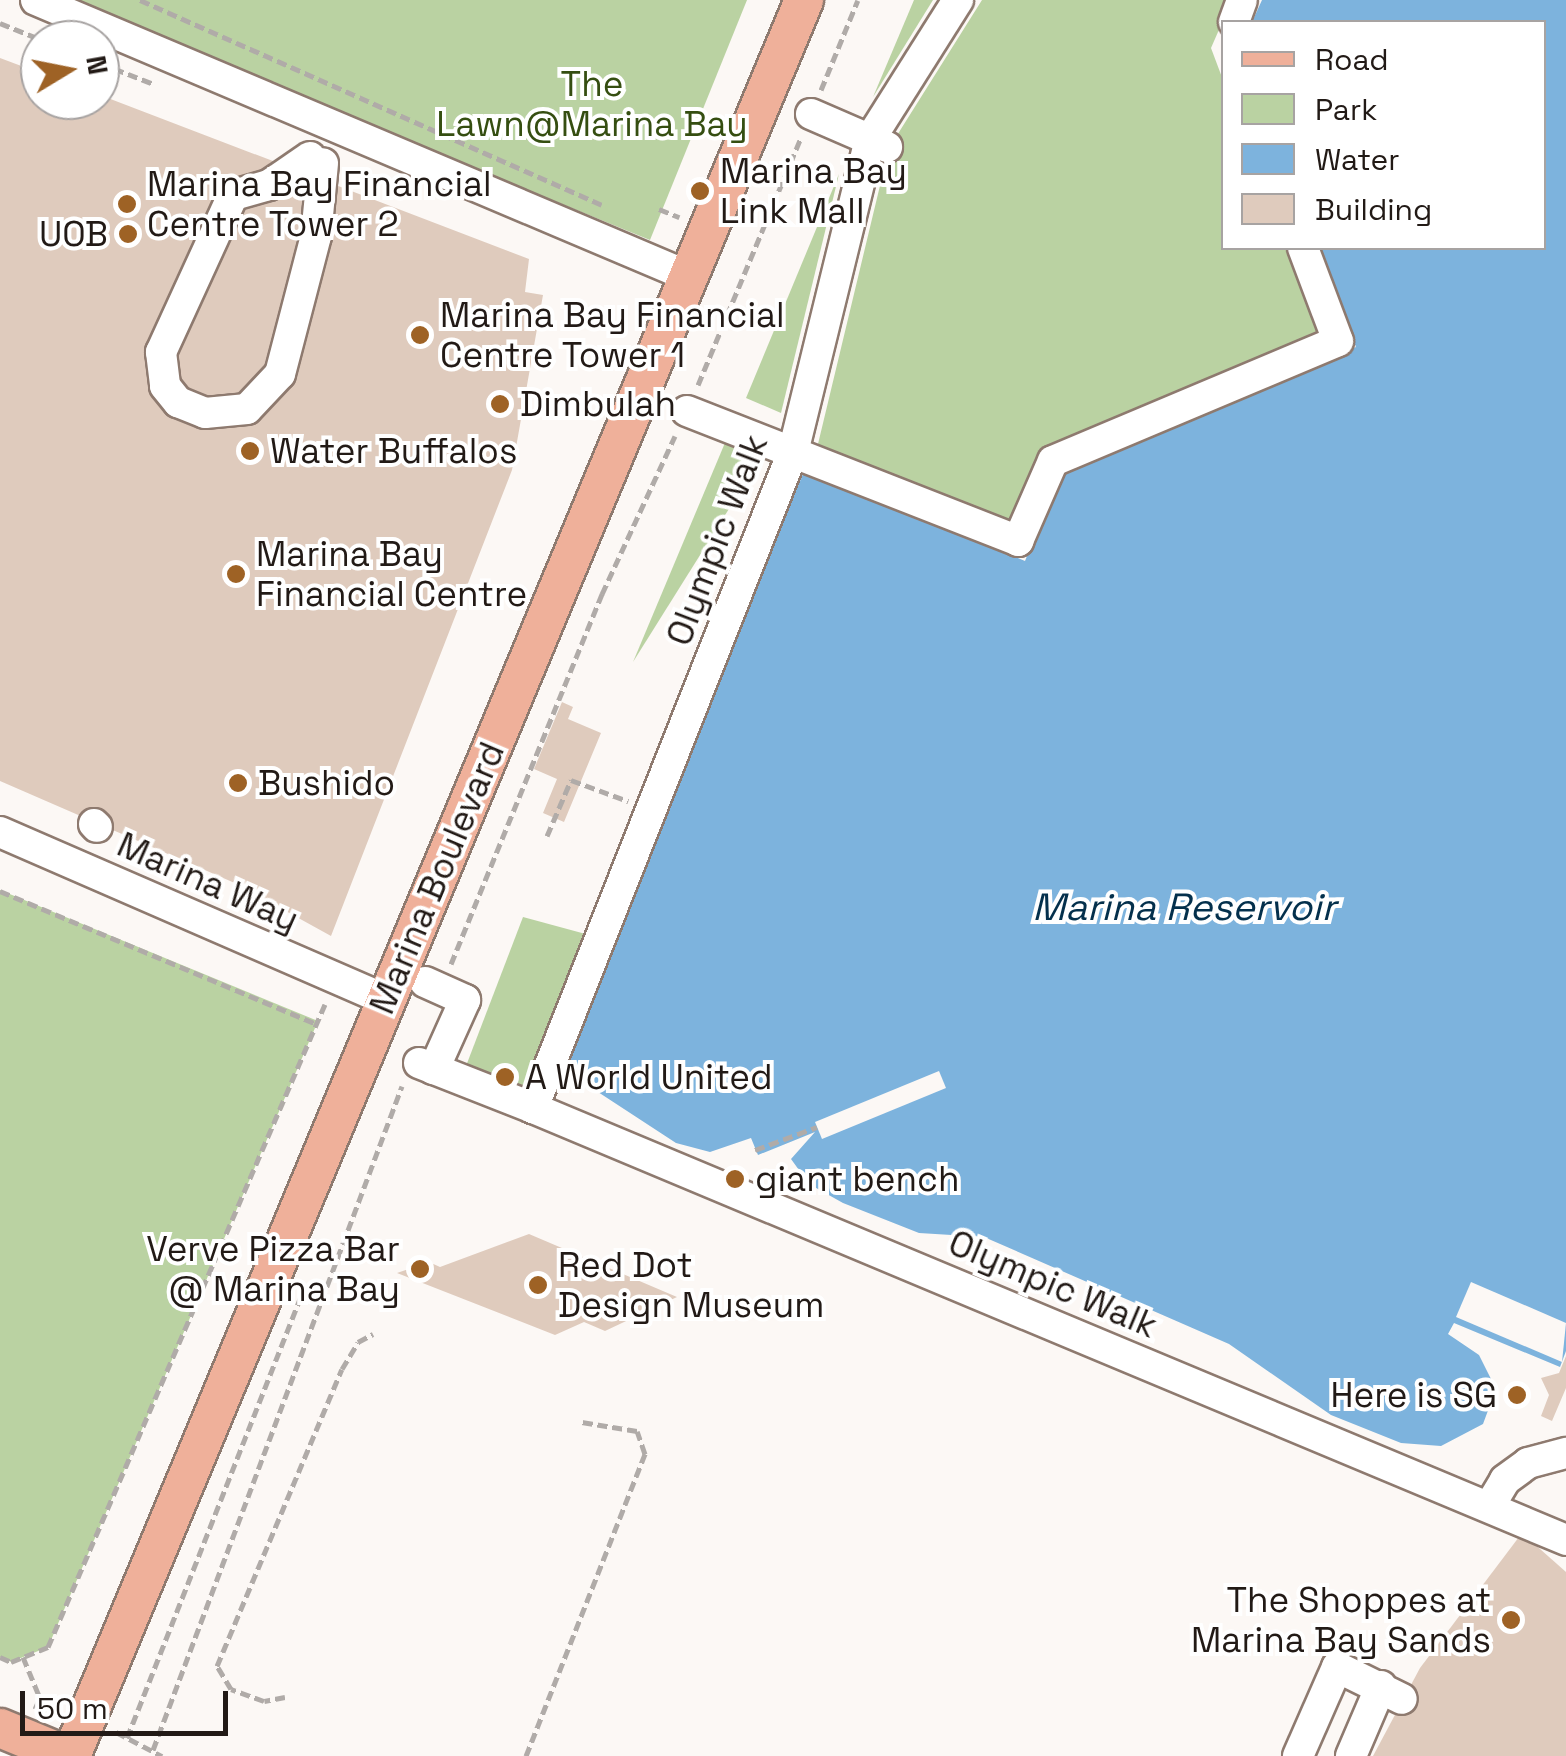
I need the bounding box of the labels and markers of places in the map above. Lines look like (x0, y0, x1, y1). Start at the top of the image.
place label: Marina Bay Link Mall (720, 150, 907, 232)
place label: Marina Bay Financial Centre Tower 2 (147, 163, 492, 245)
marker: Marina Bay Link Mall (689, 180, 711, 202)
marker: Marina Bay Financial Centre Tower 2 (116, 193, 138, 215)
place label: UOB (39, 213, 108, 255)
marker: UOB (117, 223, 139, 245)
place label: Marina Bay Financial Centre Tower 1 (440, 294, 785, 376)
marker: Marina Bay Financial Centre Tower 1 (409, 324, 431, 346)
place label: Dimbulah (520, 383, 676, 425)
marker: Dimbulah (489, 393, 511, 415)
place label: Water Buffalos (270, 430, 517, 472)
marker: Water Buffalos (239, 440, 261, 462)
place label: Marina Bay Financial Centre (256, 533, 527, 615)
marker: Marina Bay Financial Centre (225, 563, 247, 585)
place label: Bushido (258, 762, 395, 804)
marker: Bushido (227, 772, 249, 794)
place label: A World United (525, 1056, 773, 1098)
marker: A World United (494, 1066, 516, 1088)
place label: giant bench (755, 1158, 959, 1200)
marker: giant bench (724, 1168, 746, 1190)
place label: Verve Pizza Bar @ Marina Bay (146, 1228, 400, 1310)
place label: Red Dot Design Museum (558, 1244, 824, 1326)
marker: Verve Pizza Bar @ Marina Bay (409, 1258, 431, 1280)
marker: Red Dot Design Museum (527, 1274, 549, 1296)
place label: Here is SG (1330, 1374, 1497, 1416)
marker: Here is SG (1506, 1384, 1528, 1406)
place label: The Shoppes at Marina Bay Sands (1191, 1579, 1491, 1661)
marker: The Shoppes at Marina Bay Sands (1500, 1609, 1522, 1631)

